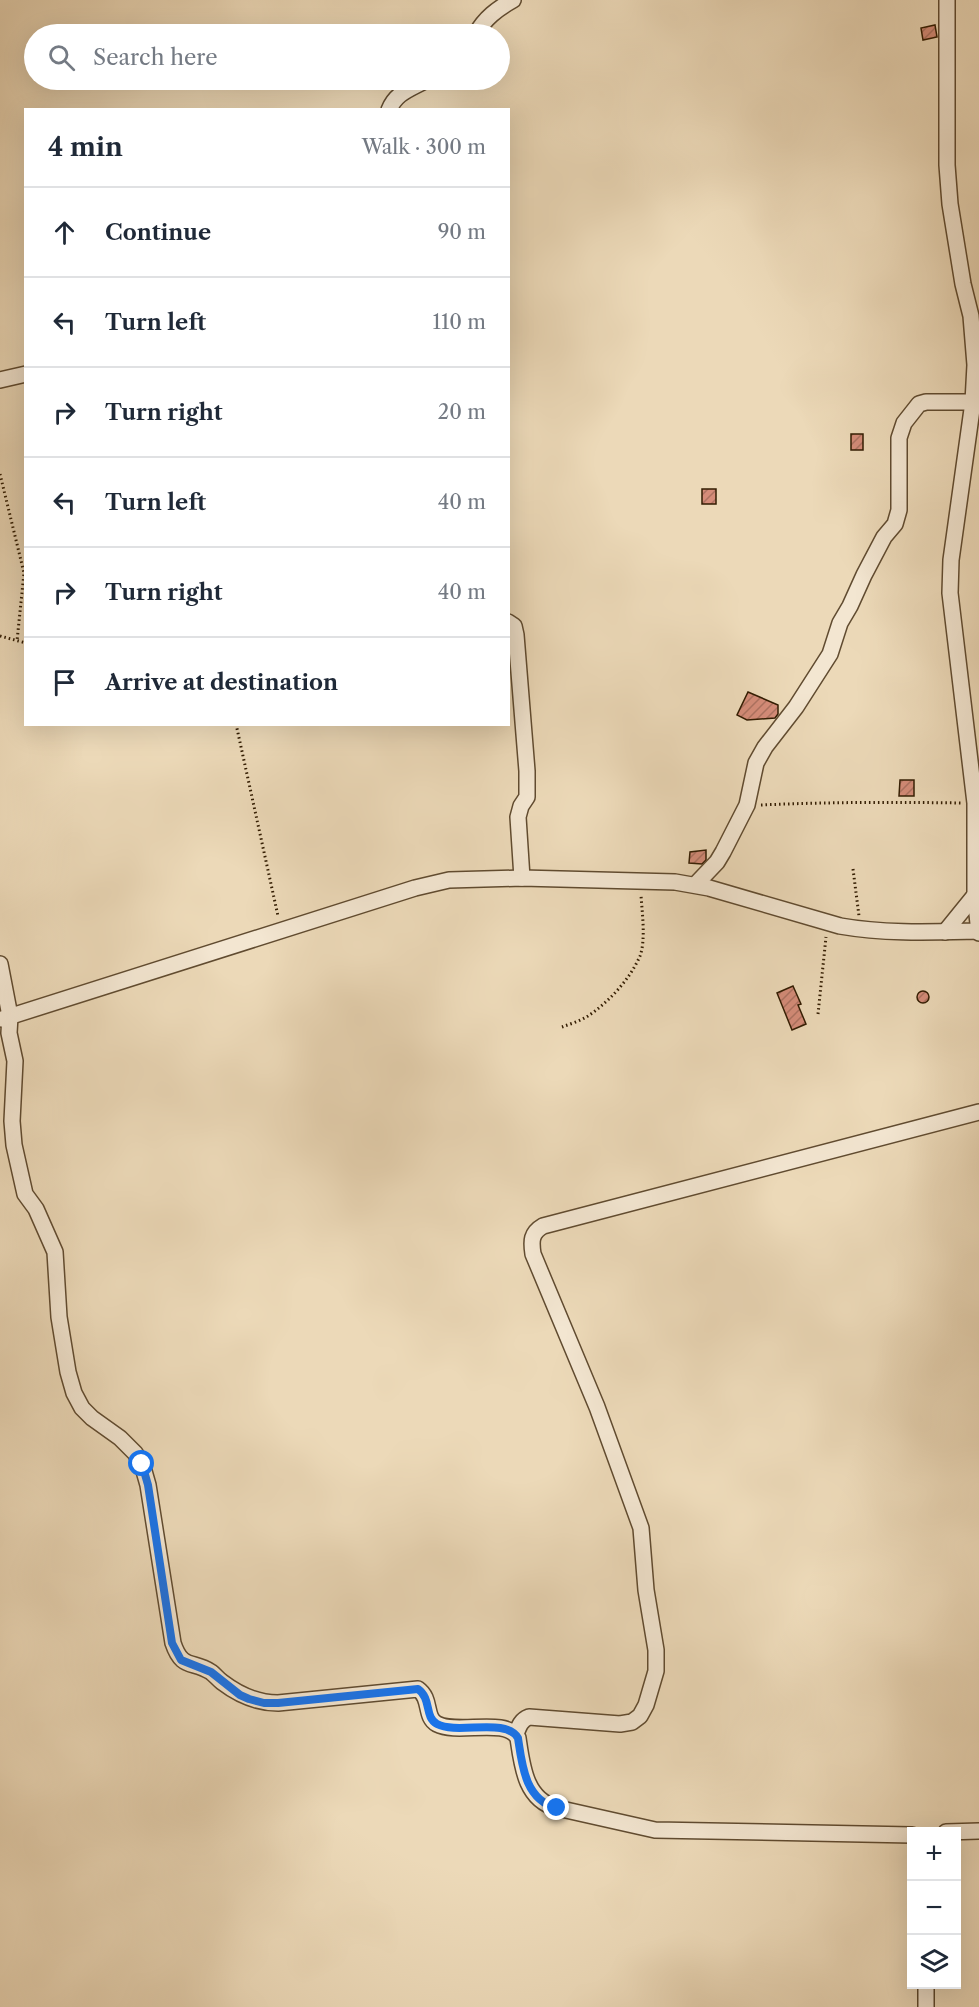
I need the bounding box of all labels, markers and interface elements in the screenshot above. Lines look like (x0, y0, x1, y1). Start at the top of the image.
search box (24, 24, 510, 90)
icon: search (45, 41, 78, 74)
text: Search here (93, 44, 218, 71)
text: 4 min (48, 131, 123, 163)
text: Walk · 300 m (362, 135, 486, 159)
icon: ahead (48, 216, 81, 249)
text: Continue (105, 219, 211, 246)
text: 90 m (438, 220, 486, 244)
icon: left (48, 306, 81, 339)
text: Turn left (105, 309, 206, 336)
text: 110 m (433, 310, 486, 334)
icon: right (48, 396, 81, 429)
text: Turn right (105, 399, 223, 426)
text: 20 m (438, 400, 486, 424)
icon: left (48, 486, 81, 519)
text: Turn left (105, 489, 206, 516)
text: 40 m (438, 490, 486, 514)
icon: right (48, 576, 81, 609)
text: Turn right (105, 579, 223, 606)
text: 40 m (438, 580, 486, 604)
icon: arrive (48, 666, 81, 699)
text: Arrive at destination (105, 669, 338, 696)
route start (128, 1450, 154, 1476)
route end (543, 1794, 569, 1820)
map controls (907, 1827, 961, 1989)
button: + (907, 1827, 961, 1881)
button: − (907, 1881, 961, 1935)
button: layers (907, 1935, 961, 1989)

